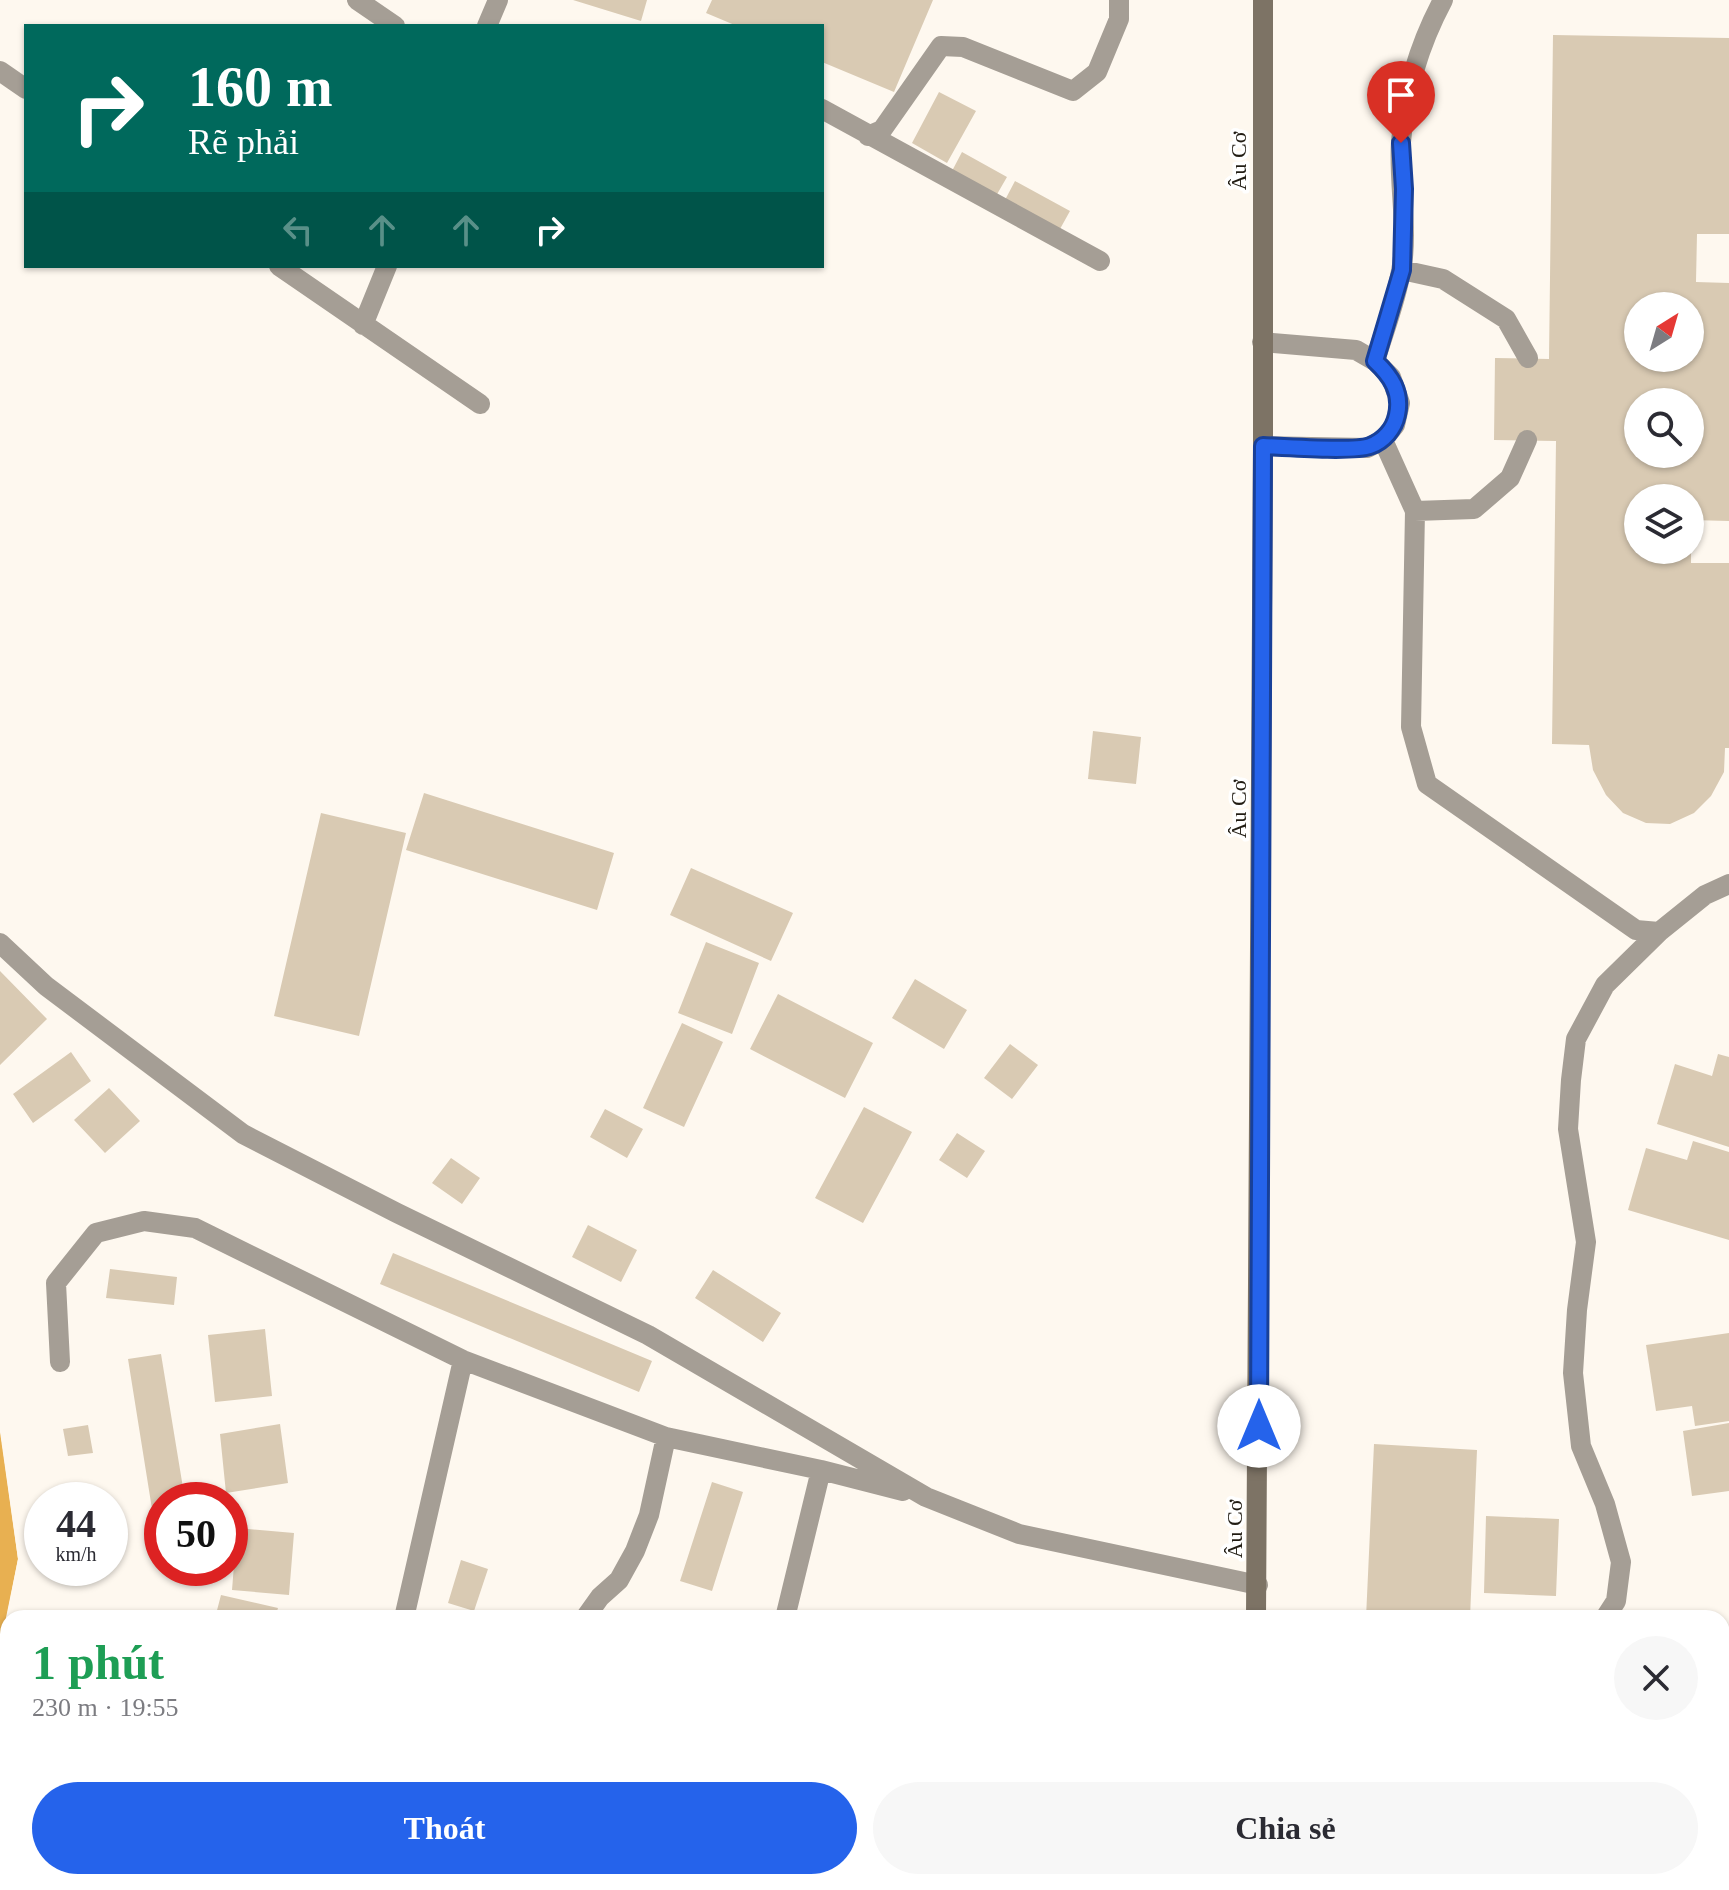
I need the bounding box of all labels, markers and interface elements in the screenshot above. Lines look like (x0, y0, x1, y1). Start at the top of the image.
icon: right (56, 56, 160, 160)
text: 160 m (188, 56, 333, 118)
pin (1367, 61, 1435, 143)
icon: arrive (1379, 73, 1423, 117)
text: Rẽ phải (188, 122, 299, 162)
street label: Âu Cơ (1226, 131, 1251, 190)
icon: left (276, 208, 320, 252)
icon: ahead (360, 208, 404, 252)
icon: ahead (444, 208, 488, 252)
icon: right (528, 208, 572, 252)
north arrow (1624, 292, 1704, 372)
map controls (1624, 292, 1704, 564)
button: search (1624, 388, 1704, 468)
button: layers (1624, 484, 1704, 564)
street label: Âu Cơ (1226, 779, 1251, 838)
position arrow (1217, 1384, 1301, 1468)
speed limit sign: 50 (144, 1482, 248, 1586)
street label: Âu Cơ (1222, 1499, 1247, 1558)
text: 44 (56, 1501, 96, 1546)
text: km/h (55, 1543, 97, 1565)
text: 1 phút (32, 1636, 164, 1689)
button: close (1614, 1636, 1698, 1720)
text: 230 m · 19:55 (32, 1693, 179, 1722)
button: Thoát (32, 1782, 857, 1874)
button: Chia sẻ (873, 1782, 1698, 1874)

